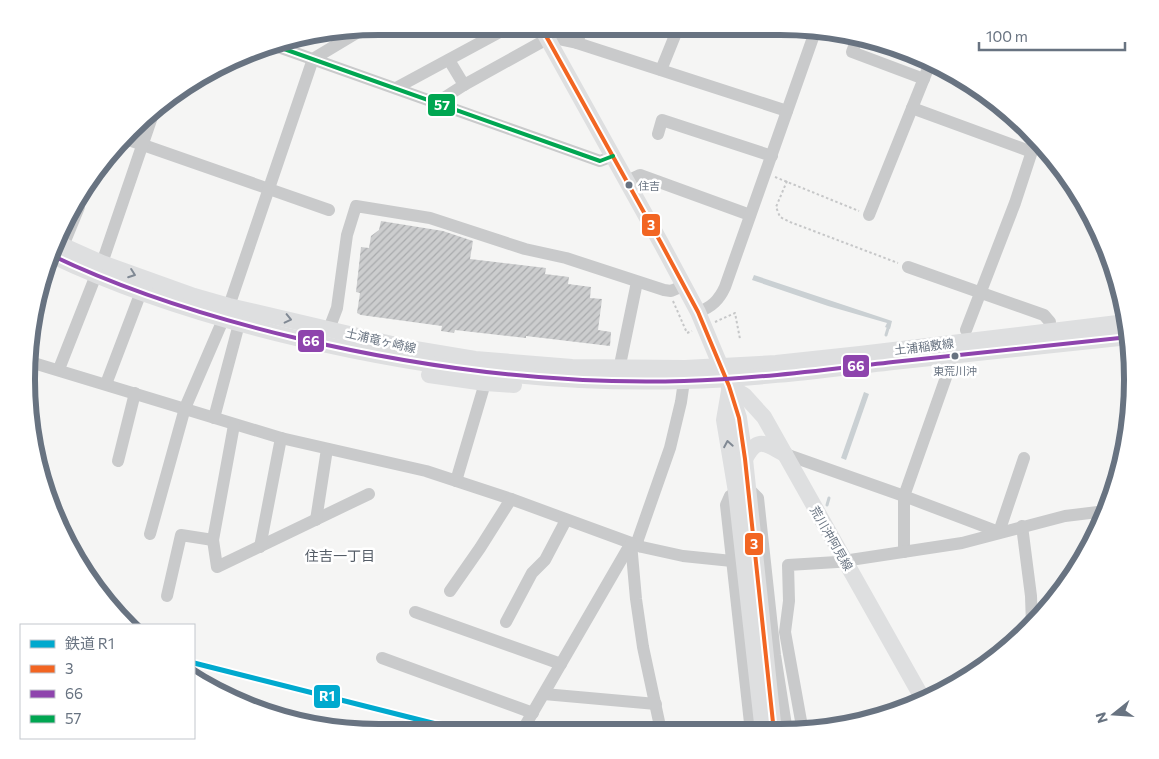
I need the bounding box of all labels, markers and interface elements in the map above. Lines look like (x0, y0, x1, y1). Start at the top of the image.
scale bar (979, 20, 1125, 52)
text: 100 m (986, 27, 1028, 45)
line badge: 57 (427, 93, 456, 117)
text: 57 (434, 96, 450, 113)
place label: 住吉 (638, 179, 660, 192)
marker: 住吉 (624, 180, 634, 190)
line badge: 3 (641, 213, 661, 237)
text: 3 (647, 216, 655, 233)
one-way arrow (127, 268, 136, 278)
one-way arrow (283, 313, 292, 324)
street label: 土浦竜ヶ崎線 (344, 325, 418, 355)
line badge: 66 (297, 329, 325, 353)
text: 66 (302, 332, 320, 349)
street label: 土浦稲敷線 (893, 335, 955, 357)
marker: 東荒川沖 (950, 351, 960, 361)
line badge: 66 (842, 354, 870, 378)
text: 66 (847, 357, 865, 374)
place label: 東荒川沖 (933, 364, 977, 377)
one-way arrow (724, 440, 734, 448)
street label: 荒川沖阿見線 (808, 503, 856, 573)
line badge: 3 (744, 532, 764, 556)
text: 3 (750, 535, 758, 552)
district label: 住吉一丁目 (305, 547, 375, 564)
legend (20, 624, 195, 739)
text: 鉄道 R1 (65, 634, 114, 652)
text: 3 (65, 659, 74, 677)
text: 66 (65, 684, 83, 702)
line badge: R1 (313, 684, 341, 709)
text: R1 (319, 687, 335, 704)
north arrow (1089, 689, 1139, 739)
text: 57 (65, 709, 82, 727)
text: N (1091, 710, 1111, 725)

